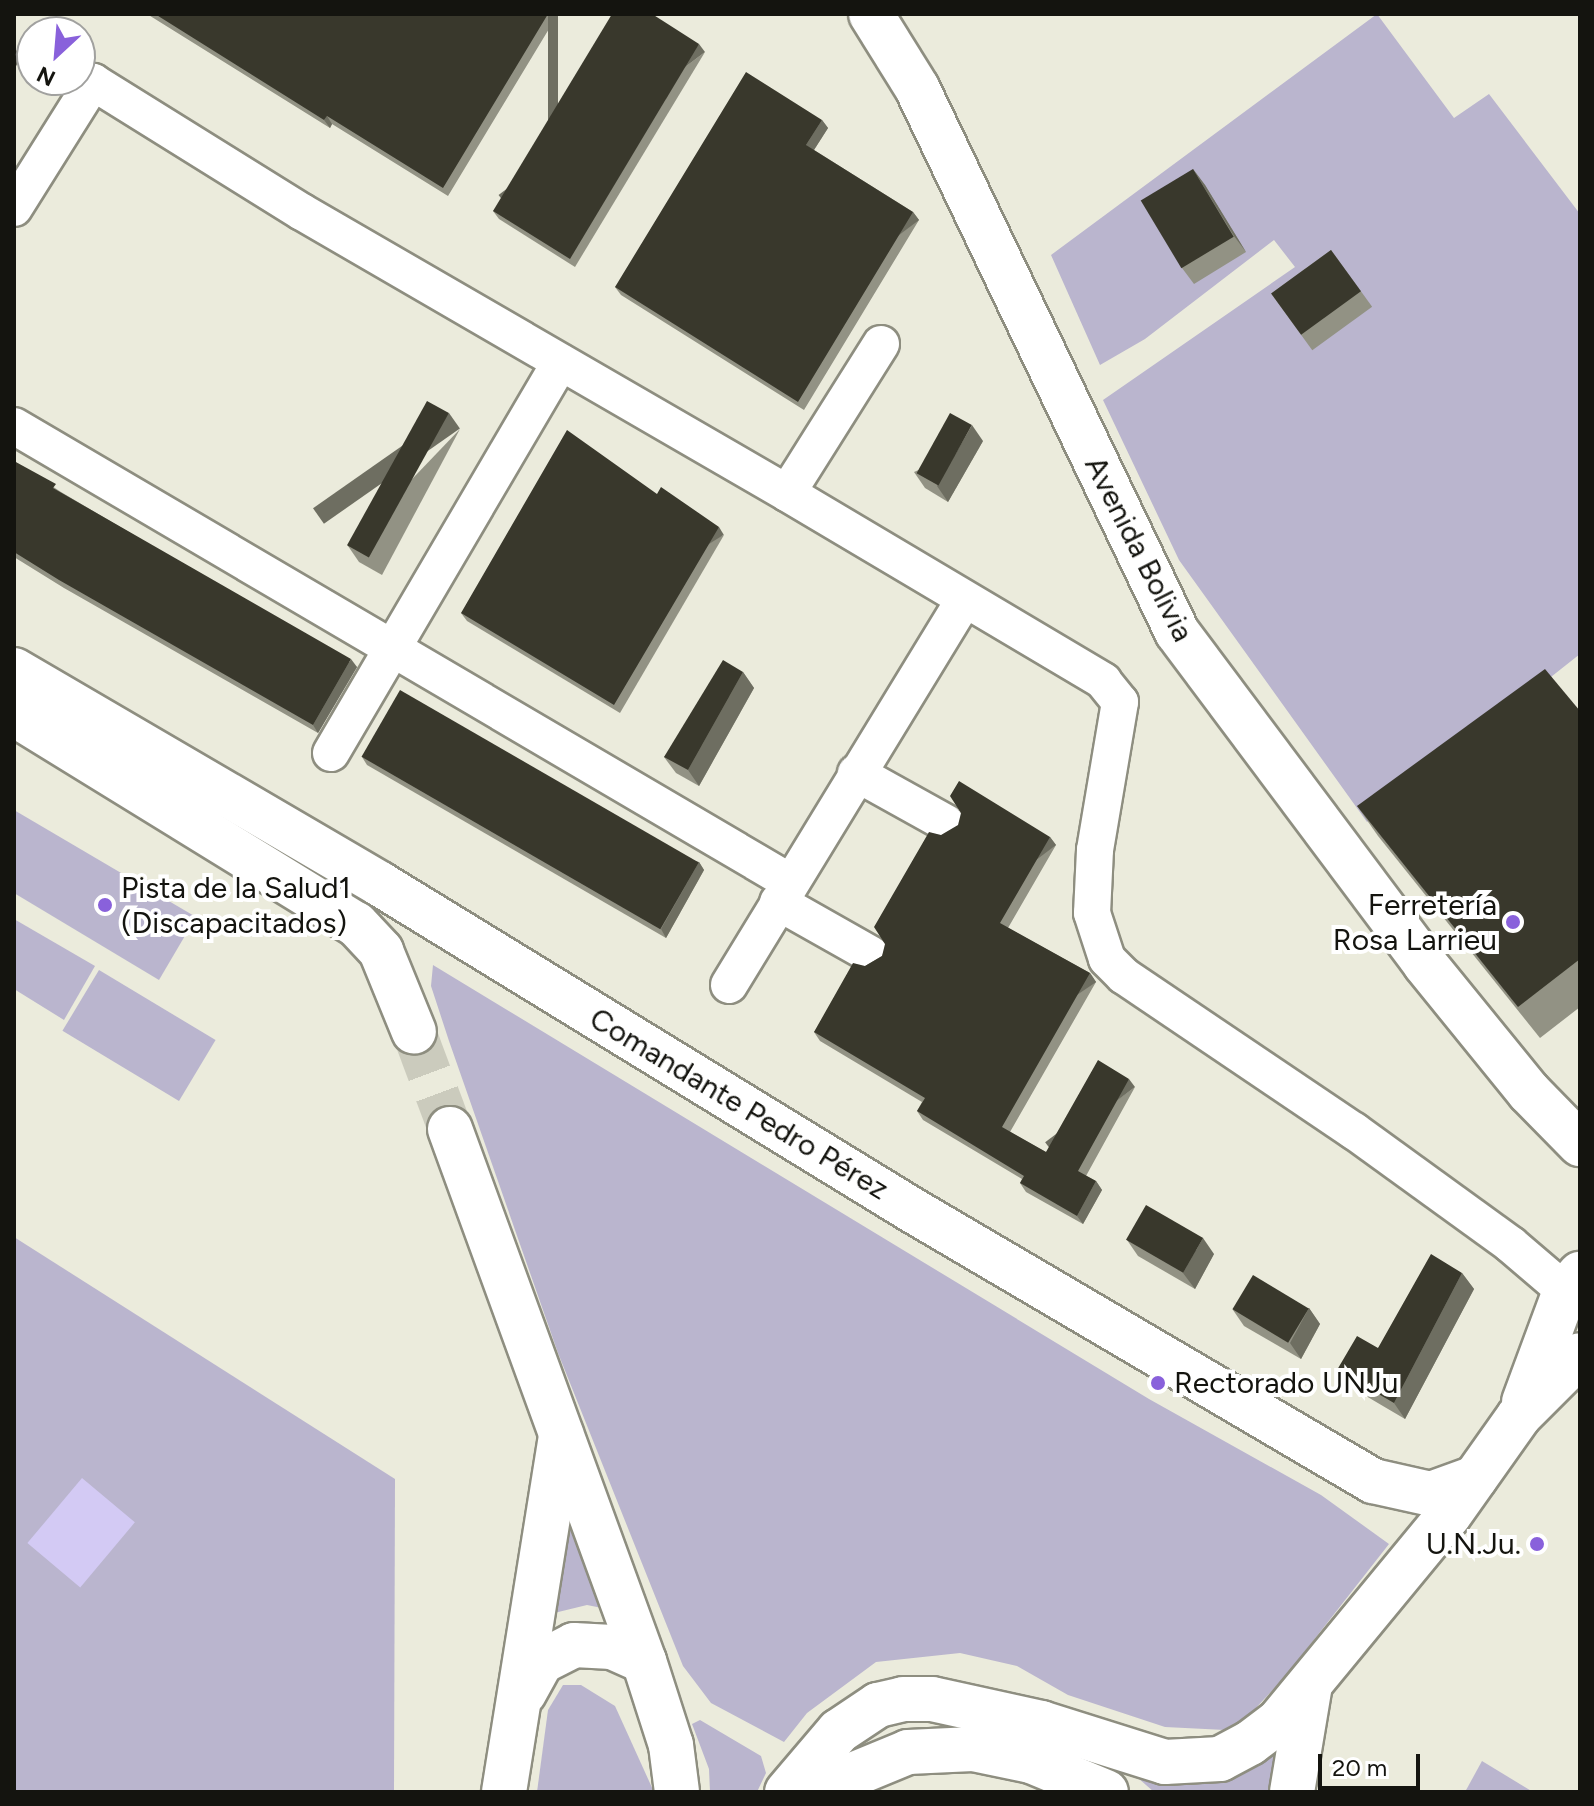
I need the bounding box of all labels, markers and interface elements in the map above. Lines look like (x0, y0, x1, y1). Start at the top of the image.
north arrow (16, 16, 96, 96)
text: N (33, 60, 60, 92)
street label: Avenida Bolivia (1077, 451, 1201, 647)
place label: Pista de la Salud1 (Discapacitados) (121, 870, 351, 940)
place label: Ferretería Rosa Larrieu (1333, 887, 1497, 958)
marker: Pista de la Salud1 (Discapacitados) (96, 896, 114, 914)
marker: Ferretería Rosa Larrieu (1504, 913, 1522, 931)
street label: Comandante Pedro Pérez (583, 1001, 895, 1207)
place label: Rectorado UNJu (1174, 1365, 1399, 1401)
marker: Rectorado UNJu (1149, 1374, 1167, 1392)
place label: U.N.Ju. (1426, 1526, 1521, 1562)
marker: U.N.Ju. (1528, 1535, 1546, 1553)
scale bar (1322, 1738, 1424, 1788)
text: 20 m (1332, 1753, 1387, 1782)

